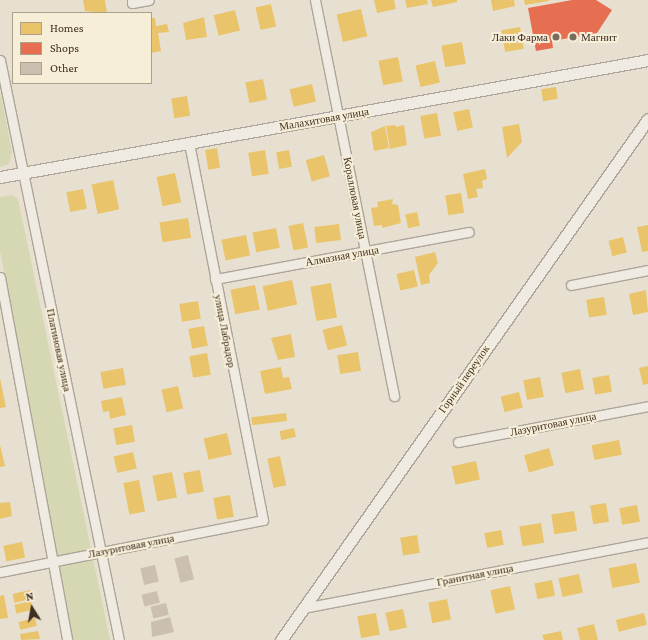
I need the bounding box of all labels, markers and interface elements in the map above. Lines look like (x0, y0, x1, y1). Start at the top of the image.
legend (12, 12, 152, 84)
text: Homes (50, 21, 83, 35)
place label: Лаки Фарма (492, 30, 548, 44)
place label: Магнит (581, 30, 617, 44)
marker: Лаки Фарма (551, 32, 561, 42)
marker: Магнит (568, 32, 578, 42)
text: Shops (50, 41, 79, 55)
text: Other (50, 61, 78, 75)
street label: Малахитовая улица (278, 105, 370, 133)
street label: Коралловая улица (341, 156, 369, 240)
street label: Алмазная улица (304, 243, 380, 269)
street label: улица Лабрадор (211, 293, 239, 369)
street label: Платиновая улица (44, 307, 74, 393)
street label: Горный переулок (436, 343, 492, 415)
street label: Лазуритовая улица (509, 409, 597, 439)
street label: Лазуритовая улица (87, 531, 175, 561)
street label: Гранитная улица (436, 561, 514, 589)
north arrow (12, 588, 52, 628)
text: N (25, 590, 35, 603)

